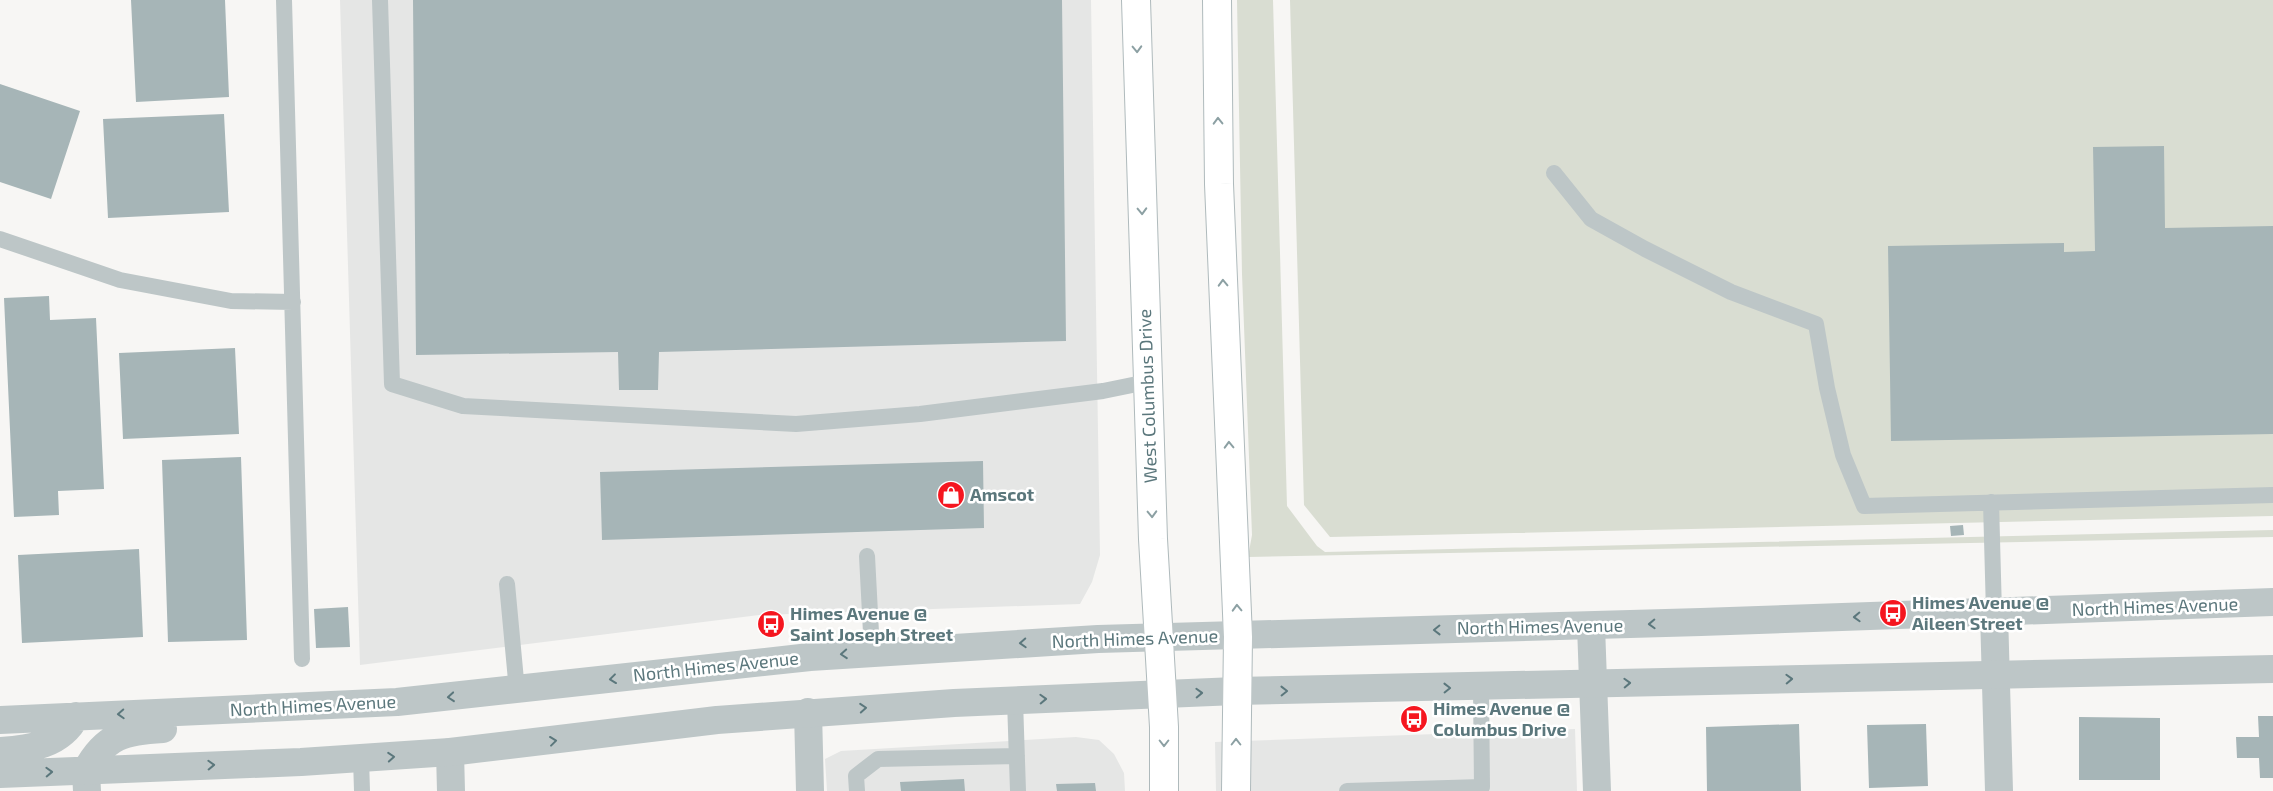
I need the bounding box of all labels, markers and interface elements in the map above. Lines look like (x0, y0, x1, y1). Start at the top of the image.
one-way arrow (1132, 45, 1143, 53)
one-way arrow (1213, 116, 1223, 124)
one-way arrow (1137, 207, 1148, 215)
one-way arrow (1218, 279, 1228, 286)
street label: West Columbus Drive (1133, 308, 1161, 484)
one-way arrow (1224, 441, 1235, 449)
shop icon: Amscot (936, 480, 966, 510)
place label: Amscot (970, 483, 1035, 505)
one-way arrow (1147, 510, 1157, 518)
place label: Himes Avenue @ Aileen Street (1912, 591, 2049, 634)
street label: North Himes Avenue (2071, 592, 2239, 620)
bus stop icon: Himes Avenue @ Aileen Street (1878, 598, 1908, 628)
place label: Himes Avenue @ Saint Joseph Street (790, 602, 954, 645)
one-way arrow (1232, 603, 1242, 611)
bus stop icon: Himes Avenue @ Saint Joseph Street (756, 609, 786, 639)
one-way arrow (1853, 612, 1861, 623)
street label: North Himes Avenue (1457, 614, 1623, 638)
one-way arrow (1648, 619, 1656, 629)
street label: North Himes Avenue (1051, 624, 1219, 652)
one-way arrow (1433, 624, 1441, 635)
one-way arrow (1019, 638, 1027, 649)
street label: North Himes Avenue (632, 646, 800, 686)
one-way arrow (840, 649, 848, 660)
one-way arrow (608, 673, 616, 684)
one-way arrow (1786, 674, 1793, 684)
one-way arrow (1623, 678, 1631, 689)
one-way arrow (1444, 683, 1451, 693)
one-way arrow (1281, 686, 1289, 696)
one-way arrow (1196, 688, 1203, 698)
street label: North Himes Avenue (229, 690, 397, 720)
one-way arrow (447, 692, 455, 703)
one-way arrow (1040, 694, 1047, 704)
place label: Himes Avenue @ Columbus Drive (1433, 697, 1570, 740)
one-way arrow (860, 703, 868, 714)
bus stop icon: Himes Avenue @ Columbus Drive (1399, 704, 1429, 734)
one-way arrow (116, 709, 124, 720)
one-way arrow (549, 736, 557, 747)
one-way arrow (1231, 738, 1241, 746)
one-way arrow (1159, 739, 1169, 747)
one-way arrow (387, 751, 395, 762)
one-way arrow (207, 760, 215, 771)
one-way arrow (45, 767, 53, 777)

